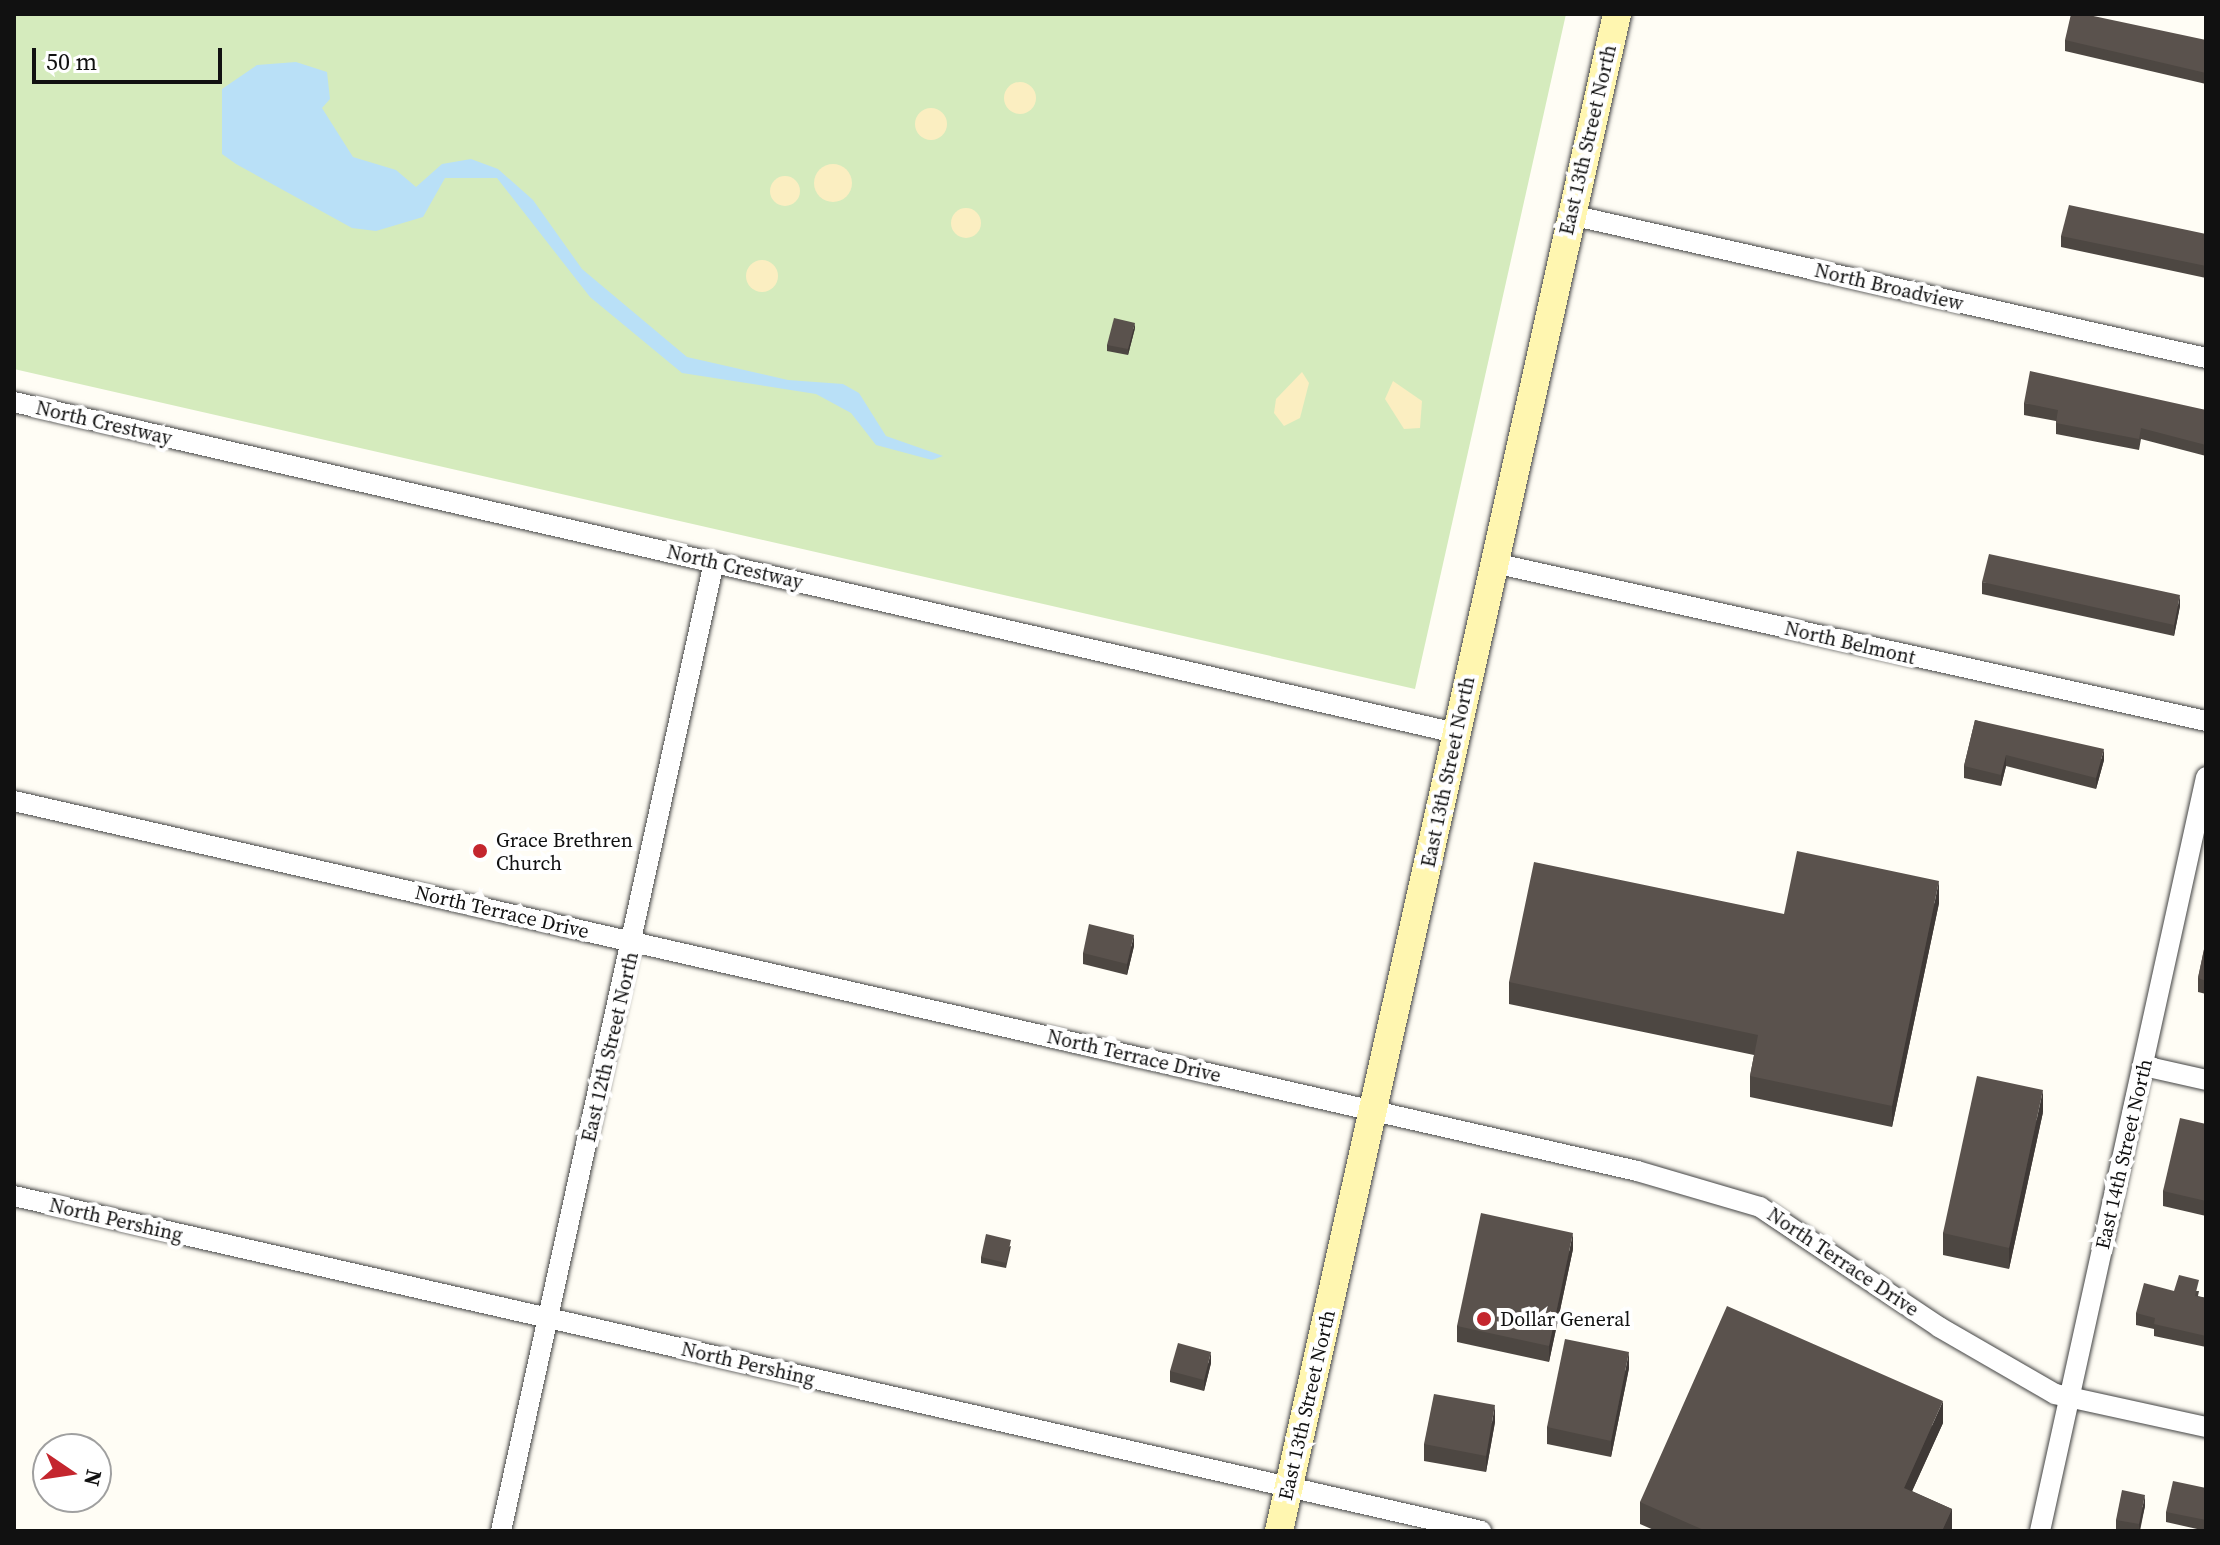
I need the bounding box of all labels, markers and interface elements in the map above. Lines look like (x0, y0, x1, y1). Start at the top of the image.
scale bar (36, 32, 226, 82)
street label: East 13th Street North (1554, 43, 1622, 237)
text: 50 m (46, 45, 97, 78)
street label: North Broadview (1812, 258, 1966, 316)
street label: North Crestway (34, 396, 174, 450)
street label: North Crestway (665, 540, 805, 594)
street label: North Belmont (1782, 616, 1918, 670)
street label: East 13th Street North (1416, 674, 1480, 870)
place label: Grace Brethren Church (496, 828, 633, 875)
marker: Grace Brethren Church (471, 842, 489, 860)
street label: North Terrace Drive (413, 880, 591, 944)
street label: East 12th Street North (576, 950, 644, 1144)
street label: North Terrace Drive (1045, 1024, 1223, 1088)
street label: East 14th Street North (2090, 1057, 2158, 1251)
street label: North Pershing (47, 1193, 185, 1247)
street label: North Terrace Drive (1762, 1202, 1924, 1322)
place label: Dollar General (1500, 1307, 1630, 1331)
street label: East 13th Street North (1273, 1308, 1341, 1502)
marker: Dollar General (1475, 1310, 1493, 1328)
street label: North Pershing (679, 1337, 817, 1391)
north arrow (32, 1433, 112, 1513)
text: N (77, 1467, 110, 1489)

